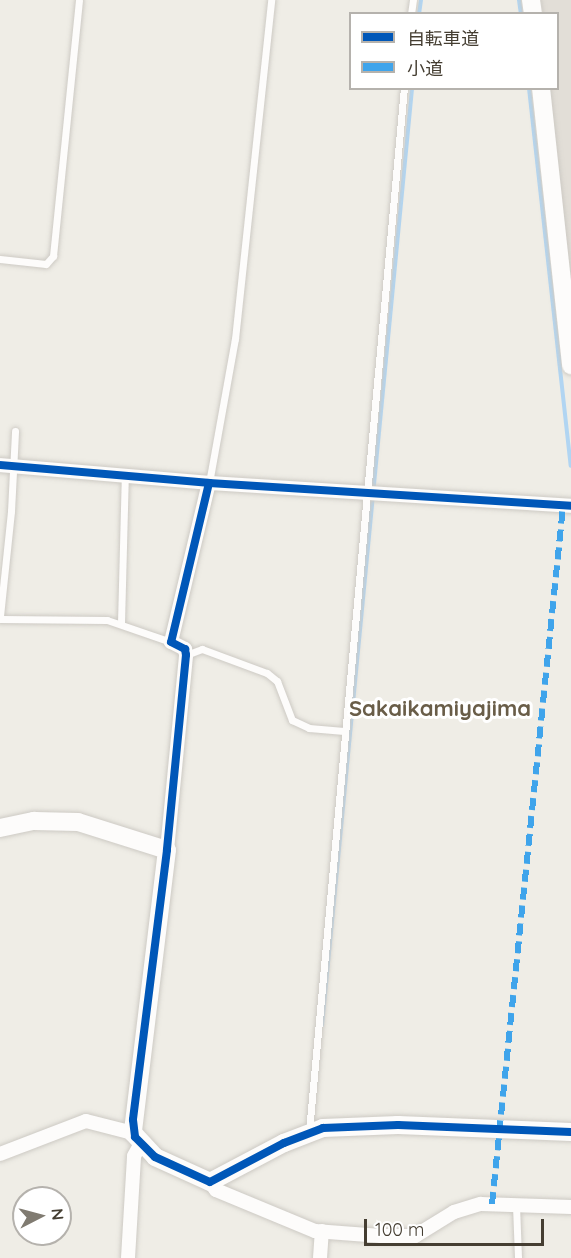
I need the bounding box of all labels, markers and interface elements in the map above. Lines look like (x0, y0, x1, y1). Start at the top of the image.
legend (349, 12, 559, 90)
text: 自転車道 (407, 27, 479, 50)
text: 小道 (407, 57, 443, 80)
district label: Sakaikamiyajima (349, 696, 531, 722)
north arrow (12, 1186, 72, 1246)
text: N (47, 1207, 68, 1221)
scale bar (367, 1207, 547, 1245)
text: 100 m (375, 1218, 424, 1241)

